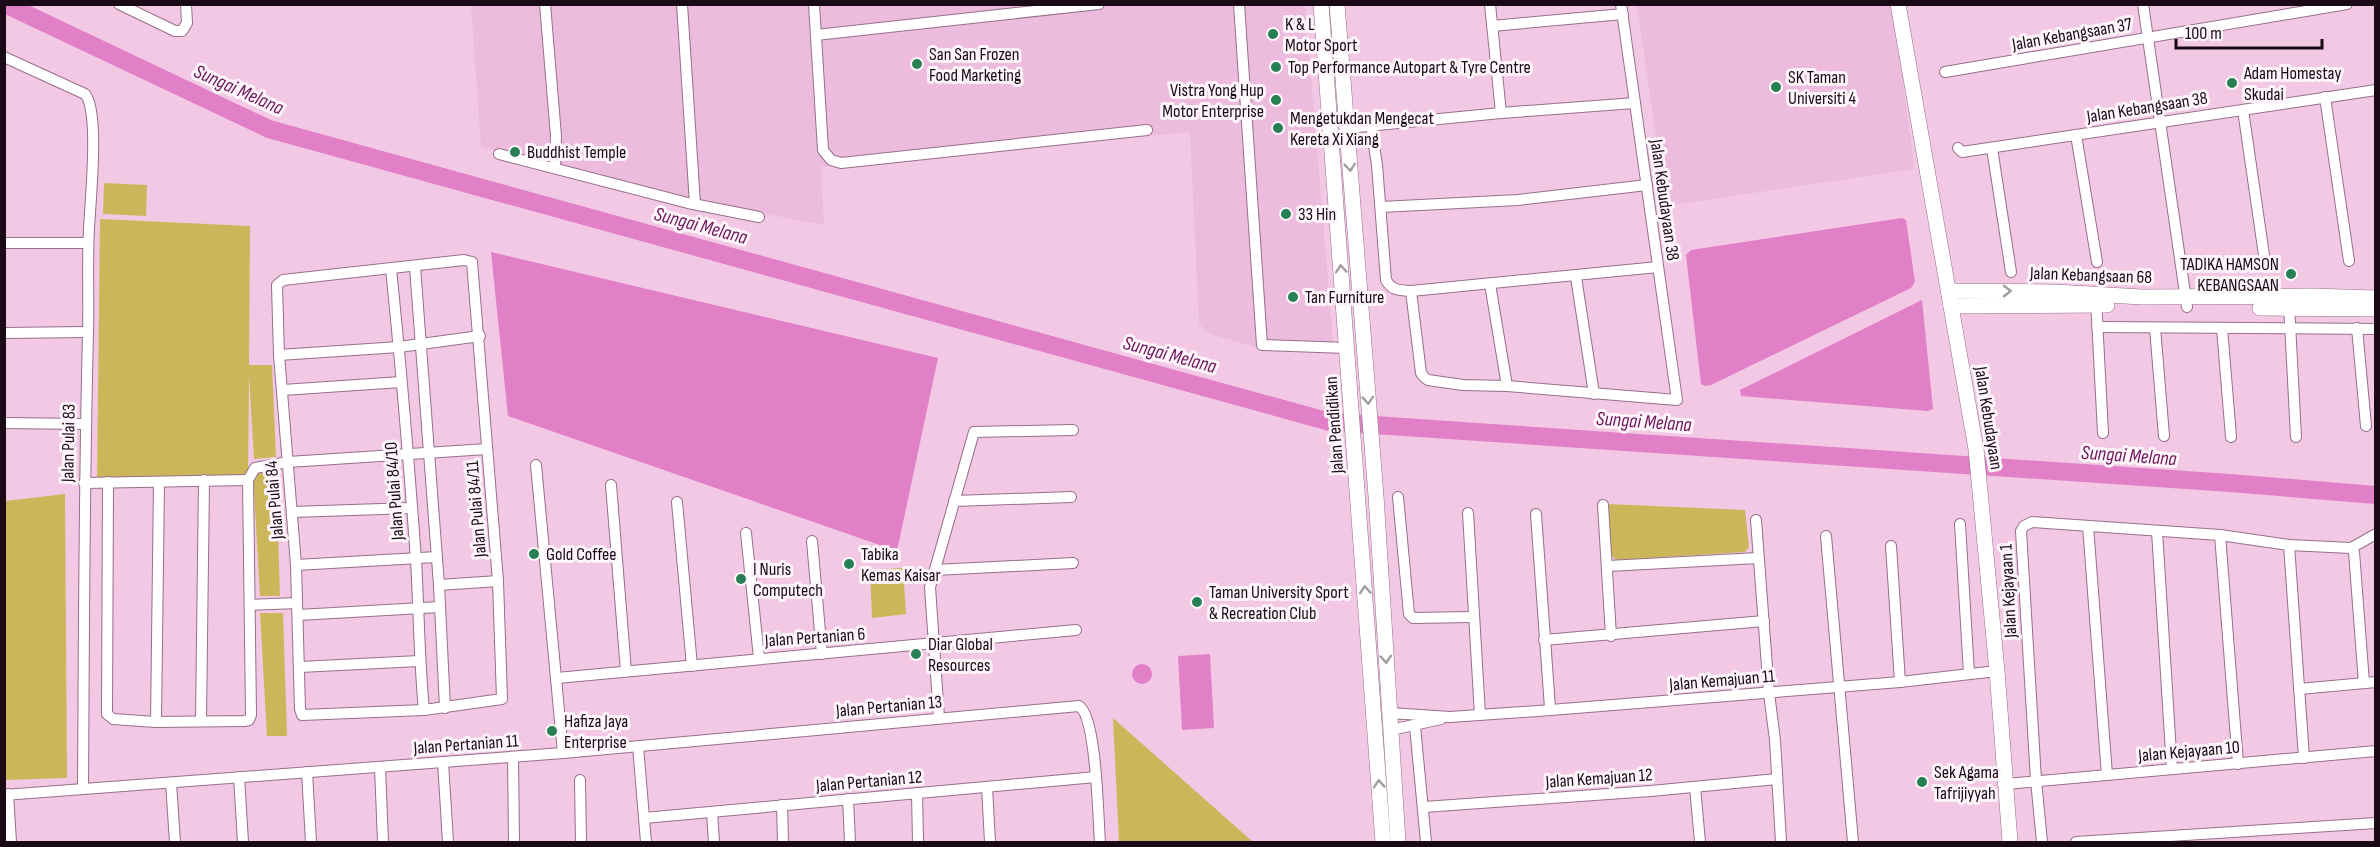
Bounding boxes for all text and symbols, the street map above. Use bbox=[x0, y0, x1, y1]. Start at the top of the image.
scale bar bbox=[2176, 12, 2322, 50]
street label: Jalan Kebangsaan 37 bbox=[2010, 13, 2134, 56]
place label: K & L Motor Sport bbox=[1285, 14, 1358, 56]
text: 100 m bbox=[2185, 23, 2222, 44]
marker: K & L Motor Sport bbox=[1266, 27, 1280, 41]
place label: San San Frozen Food Marketing bbox=[929, 44, 1021, 86]
marker: San San Frozen Food Marketing bbox=[910, 57, 924, 71]
place label: Top Performance Autopart & Tyre Centre bbox=[1288, 57, 1531, 78]
water label: Sungai Melana bbox=[190, 60, 287, 120]
marker: Top Performance Autopart & Tyre Centre bbox=[1269, 60, 1283, 74]
place label: Adam Homestay Skudai bbox=[2243, 63, 2341, 105]
place label: SK Taman Universiti 4 bbox=[1788, 67, 1856, 109]
marker: Adam Homestay Skudai bbox=[2225, 76, 2239, 90]
place label: Vistra Yong Hup Motor Enterprise bbox=[1162, 80, 1264, 122]
marker: SK Taman Universiti 4 bbox=[1769, 80, 1783, 94]
street label: Jalan Kebangsaan 38 bbox=[2084, 88, 2209, 128]
marker: Vistra Yong Hup Motor Enterprise bbox=[1269, 93, 1283, 107]
place label: Mengetukdan Mengecat Kereta Xi Xiang bbox=[1290, 108, 1434, 150]
marker: Mengetukdan Mengecat Kereta Xi Xiang bbox=[1271, 121, 1285, 135]
street label: Jalan Kebudayaan 38 bbox=[1645, 137, 1683, 262]
place label: Buddhist Temple bbox=[527, 142, 626, 163]
marker: Buddhist Temple bbox=[508, 145, 522, 159]
one-way arrow bbox=[1343, 163, 1356, 172]
water label: Sungai Melana bbox=[651, 202, 750, 250]
place label: 33 Hin bbox=[1298, 204, 1336, 225]
marker: 33 Hin bbox=[1279, 207, 1293, 221]
place label: TADIKA HAMSON KEBANGSAAN bbox=[2180, 254, 2279, 296]
street label: Jalan Kebangsaan 68 bbox=[2028, 263, 2153, 288]
one-way arrow bbox=[1335, 264, 1348, 273]
marker: TADIKA HAMSON KEBANGSAAN bbox=[2284, 267, 2298, 281]
one-way arrow bbox=[2003, 285, 2012, 297]
place label: Tan Furniture bbox=[1305, 287, 1384, 308]
marker: Tan Furniture bbox=[1286, 290, 1300, 304]
water label: Sungai Melana bbox=[1120, 331, 1219, 379]
street label: Jalan Kebudayaan bbox=[1970, 364, 2007, 471]
street label: Jalan Pendidikan bbox=[1321, 376, 1348, 475]
one-way arrow bbox=[1362, 395, 1375, 404]
street label: Jalan Pulai 83 bbox=[57, 404, 80, 483]
water label: Sungai Melana bbox=[1595, 407, 1692, 437]
street label: Jalan Pulai 84/10 bbox=[381, 441, 408, 542]
water label: Sungai Melana bbox=[2080, 441, 2177, 471]
street label: Jalan Pulai 84 bbox=[261, 459, 288, 541]
street label: Jalan Pulai 84/11 bbox=[462, 459, 491, 559]
street label: Jalan Kejayaan 1 bbox=[1996, 543, 2021, 639]
place label: Gold Coffee bbox=[546, 544, 617, 565]
place label: Tabika Kemas Kaisar bbox=[861, 544, 941, 586]
marker: Gold Coffee bbox=[527, 547, 541, 561]
marker: Tabika Kemas Kaisar bbox=[842, 557, 856, 571]
place label: I Nuris Computech bbox=[753, 559, 823, 601]
marker: I Nuris Computech bbox=[734, 572, 748, 586]
place label: Taman University Sport & Recreation Club bbox=[1209, 582, 1349, 624]
one-way arrow bbox=[1359, 585, 1372, 594]
marker: Taman University Sport & Recreation Club bbox=[1190, 595, 1204, 609]
street label: Jalan Pertanian 6 bbox=[763, 624, 866, 652]
place label: Diar Global Resources bbox=[928, 634, 993, 676]
marker: Diar Global Resources bbox=[909, 647, 923, 661]
one-way arrow bbox=[1380, 655, 1393, 664]
street label: Jalan Kemajuan 11 bbox=[1667, 665, 1776, 696]
street label: Jalan Pertanian 13 bbox=[834, 691, 943, 722]
place label: Hafiza Jaya Enterprise bbox=[564, 711, 628, 753]
marker: Hafiza Jaya Enterprise bbox=[545, 724, 559, 738]
street label: Jalan Pertanian 11 bbox=[412, 730, 520, 759]
street label: Jalan Kejayaan 10 bbox=[2136, 737, 2241, 766]
place label: Sek Agama Tafrijiyyah bbox=[1934, 762, 1999, 804]
street label: Jalan Kemajuan 12 bbox=[1544, 764, 1653, 793]
street label: Jalan Pertanian 12 bbox=[814, 766, 923, 797]
marker: Sek Agama Tafrijiyyah bbox=[1915, 775, 1929, 789]
one-way arrow bbox=[1373, 780, 1386, 789]

